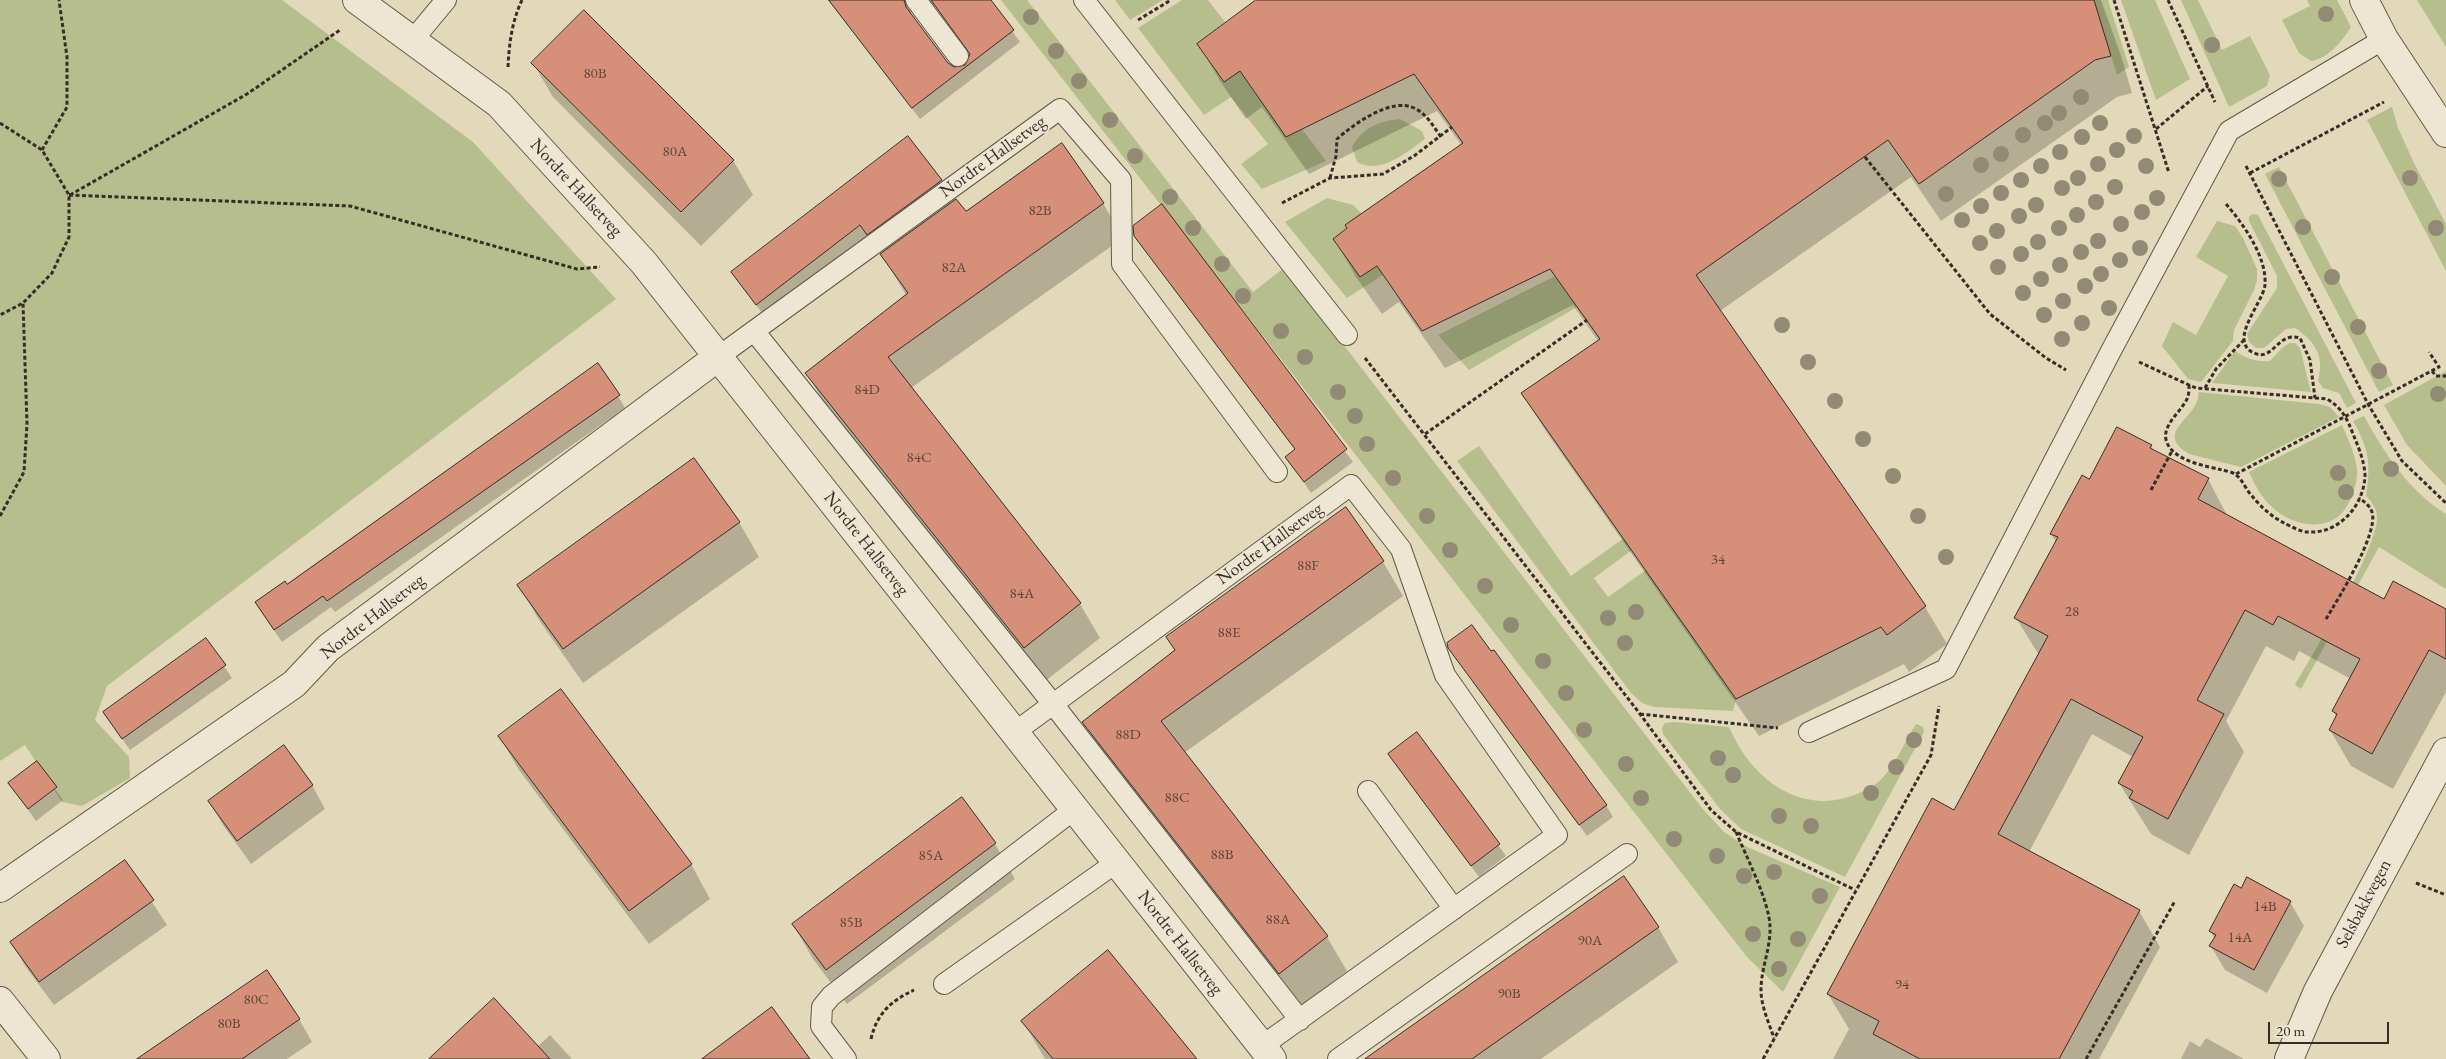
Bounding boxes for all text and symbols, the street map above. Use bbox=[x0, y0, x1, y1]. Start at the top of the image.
house number: 80B bbox=[583, 65, 607, 83]
street label: Nordre Hallsetveg bbox=[936, 111, 1050, 203]
street label: Nordre Hallsetveg bbox=[525, 135, 627, 241]
house number: 80A bbox=[663, 143, 687, 161]
house number: 82B bbox=[1028, 202, 1052, 220]
house number: 82A bbox=[942, 259, 966, 277]
house number: 84D bbox=[854, 381, 880, 399]
house number: 84C bbox=[906, 449, 932, 467]
street label: Nordre Hallsetveg bbox=[819, 488, 913, 600]
street label: Nordre Hallsetveg bbox=[1213, 498, 1327, 590]
house number: 34 bbox=[1711, 551, 1725, 569]
house number: 88F bbox=[1297, 557, 1319, 575]
street label: Nordre Hallsetveg bbox=[317, 570, 429, 664]
house number: 84A bbox=[1010, 585, 1034, 603]
house number: 28 bbox=[2065, 603, 2079, 621]
house number: 88E bbox=[1218, 624, 1240, 642]
house number: 88D bbox=[1115, 726, 1141, 744]
house number: 88C bbox=[1164, 789, 1190, 807]
house number: 88B bbox=[1210, 846, 1234, 864]
house number: 85A bbox=[919, 847, 943, 865]
street label: Selsbakkvegen bbox=[2332, 856, 2396, 952]
street label: Nordre Hallsetveg bbox=[1133, 887, 1227, 999]
house number: 14B bbox=[2253, 898, 2277, 916]
house number: 88A bbox=[1266, 911, 1290, 929]
house number: 85B bbox=[839, 914, 863, 932]
house number: 14A bbox=[2228, 929, 2252, 947]
house number: 90A bbox=[1578, 932, 1602, 950]
house number: 94 bbox=[1895, 976, 1909, 994]
house number: 90B bbox=[1497, 985, 1521, 1003]
house number: 80C bbox=[243, 991, 269, 1009]
scale bar bbox=[2271, 1012, 2392, 1044]
house number: 80B bbox=[217, 1015, 241, 1033]
text: 20 m bbox=[2276, 1021, 2305, 1040]

